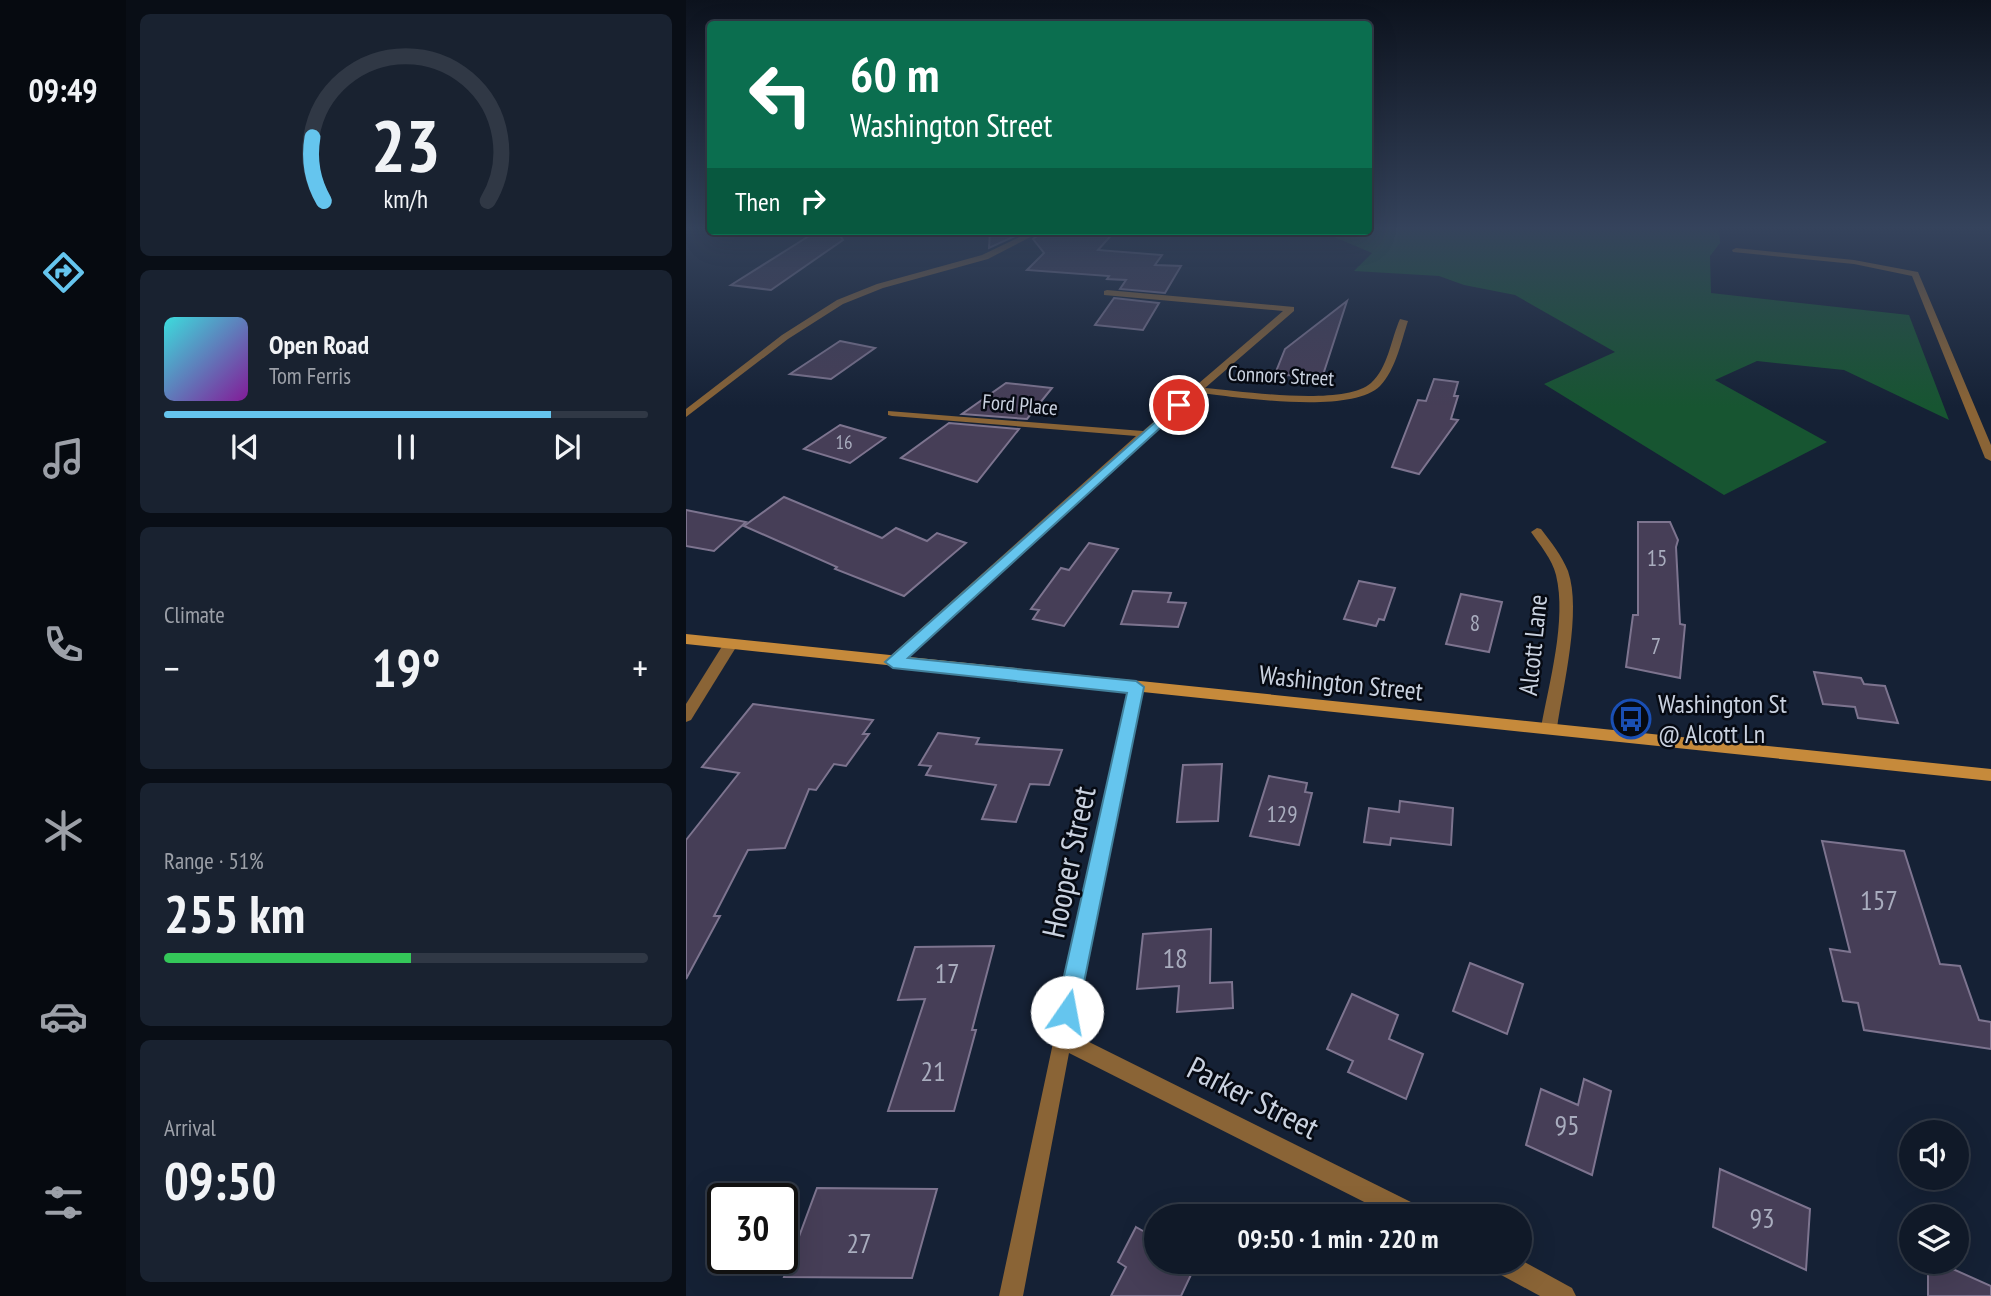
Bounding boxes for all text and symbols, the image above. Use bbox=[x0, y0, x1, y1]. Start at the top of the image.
text: 60 m bbox=[850, 42, 939, 106]
icon: left bbox=[735, 49, 826, 140]
text: 09:49 bbox=[28, 69, 98, 111]
text: 23 bbox=[371, 98, 441, 192]
text: Washington Street bbox=[850, 104, 1052, 146]
icon: right bbox=[794, 182, 832, 220]
text: km/h bbox=[384, 183, 428, 215]
text: Then bbox=[735, 185, 780, 218]
icon: directions bbox=[39, 248, 88, 297]
text: Open Road bbox=[269, 328, 369, 361]
street label: Connors Street bbox=[1227, 359, 1335, 392]
text: Tom Ferris bbox=[269, 361, 351, 390]
pin bbox=[1149, 375, 1209, 435]
icon: arrive bbox=[1160, 386, 1198, 424]
street label: Ford Place bbox=[981, 388, 1059, 421]
icon: previous bbox=[226, 428, 264, 466]
icon: pause bbox=[387, 428, 425, 466]
icon: next bbox=[548, 428, 586, 466]
house number: 16 bbox=[835, 430, 853, 454]
icon: music bbox=[39, 434, 88, 483]
house number: 15 bbox=[1647, 543, 1667, 572]
street label: Alcott Lane bbox=[1511, 593, 1554, 697]
text: Climate bbox=[164, 600, 225, 629]
house number: 8 bbox=[1470, 608, 1480, 637]
icon: phone bbox=[39, 620, 88, 669]
house number: 7 bbox=[1651, 631, 1661, 660]
text: 19° bbox=[372, 634, 440, 701]
text: − bbox=[164, 643, 180, 692]
text: + bbox=[632, 643, 648, 692]
street label: Washington Street bbox=[1258, 657, 1425, 708]
place label: Washington St @ Alcott Ln bbox=[1658, 687, 1787, 750]
bus stop icon: Washington St @ Alcott Ln bbox=[1610, 698, 1652, 740]
street label: Hooper Street bbox=[1031, 782, 1105, 941]
house number: 129 bbox=[1266, 799, 1298, 828]
icon: climate bbox=[39, 806, 88, 855]
text: Range · 51% bbox=[164, 846, 264, 875]
text: 255 km bbox=[164, 880, 305, 947]
house number: 157 bbox=[1860, 881, 1898, 918]
house number: 18 bbox=[1162, 939, 1188, 976]
house number: 17 bbox=[934, 954, 960, 991]
position arrow bbox=[1030, 975, 1104, 1049]
icon: car bbox=[39, 992, 88, 1041]
street label: Parker Street bbox=[1181, 1046, 1327, 1148]
house number: 21 bbox=[920, 1052, 946, 1089]
house number: 95 bbox=[1554, 1106, 1580, 1143]
text: Arrival bbox=[164, 1113, 216, 1142]
map controls bbox=[1899, 1120, 1969, 1274]
button: sound bbox=[1899, 1120, 1969, 1190]
text: 09:50 bbox=[164, 1147, 276, 1214]
icon: filters bbox=[39, 1178, 88, 1227]
speed limit sign: 30 bbox=[707, 1183, 798, 1274]
house number: 93 bbox=[1749, 1199, 1775, 1236]
button: layers bbox=[1899, 1204, 1969, 1274]
text: 09:50 · 1 min · 220 m bbox=[1238, 1222, 1438, 1255]
house number: 27 bbox=[846, 1224, 872, 1261]

